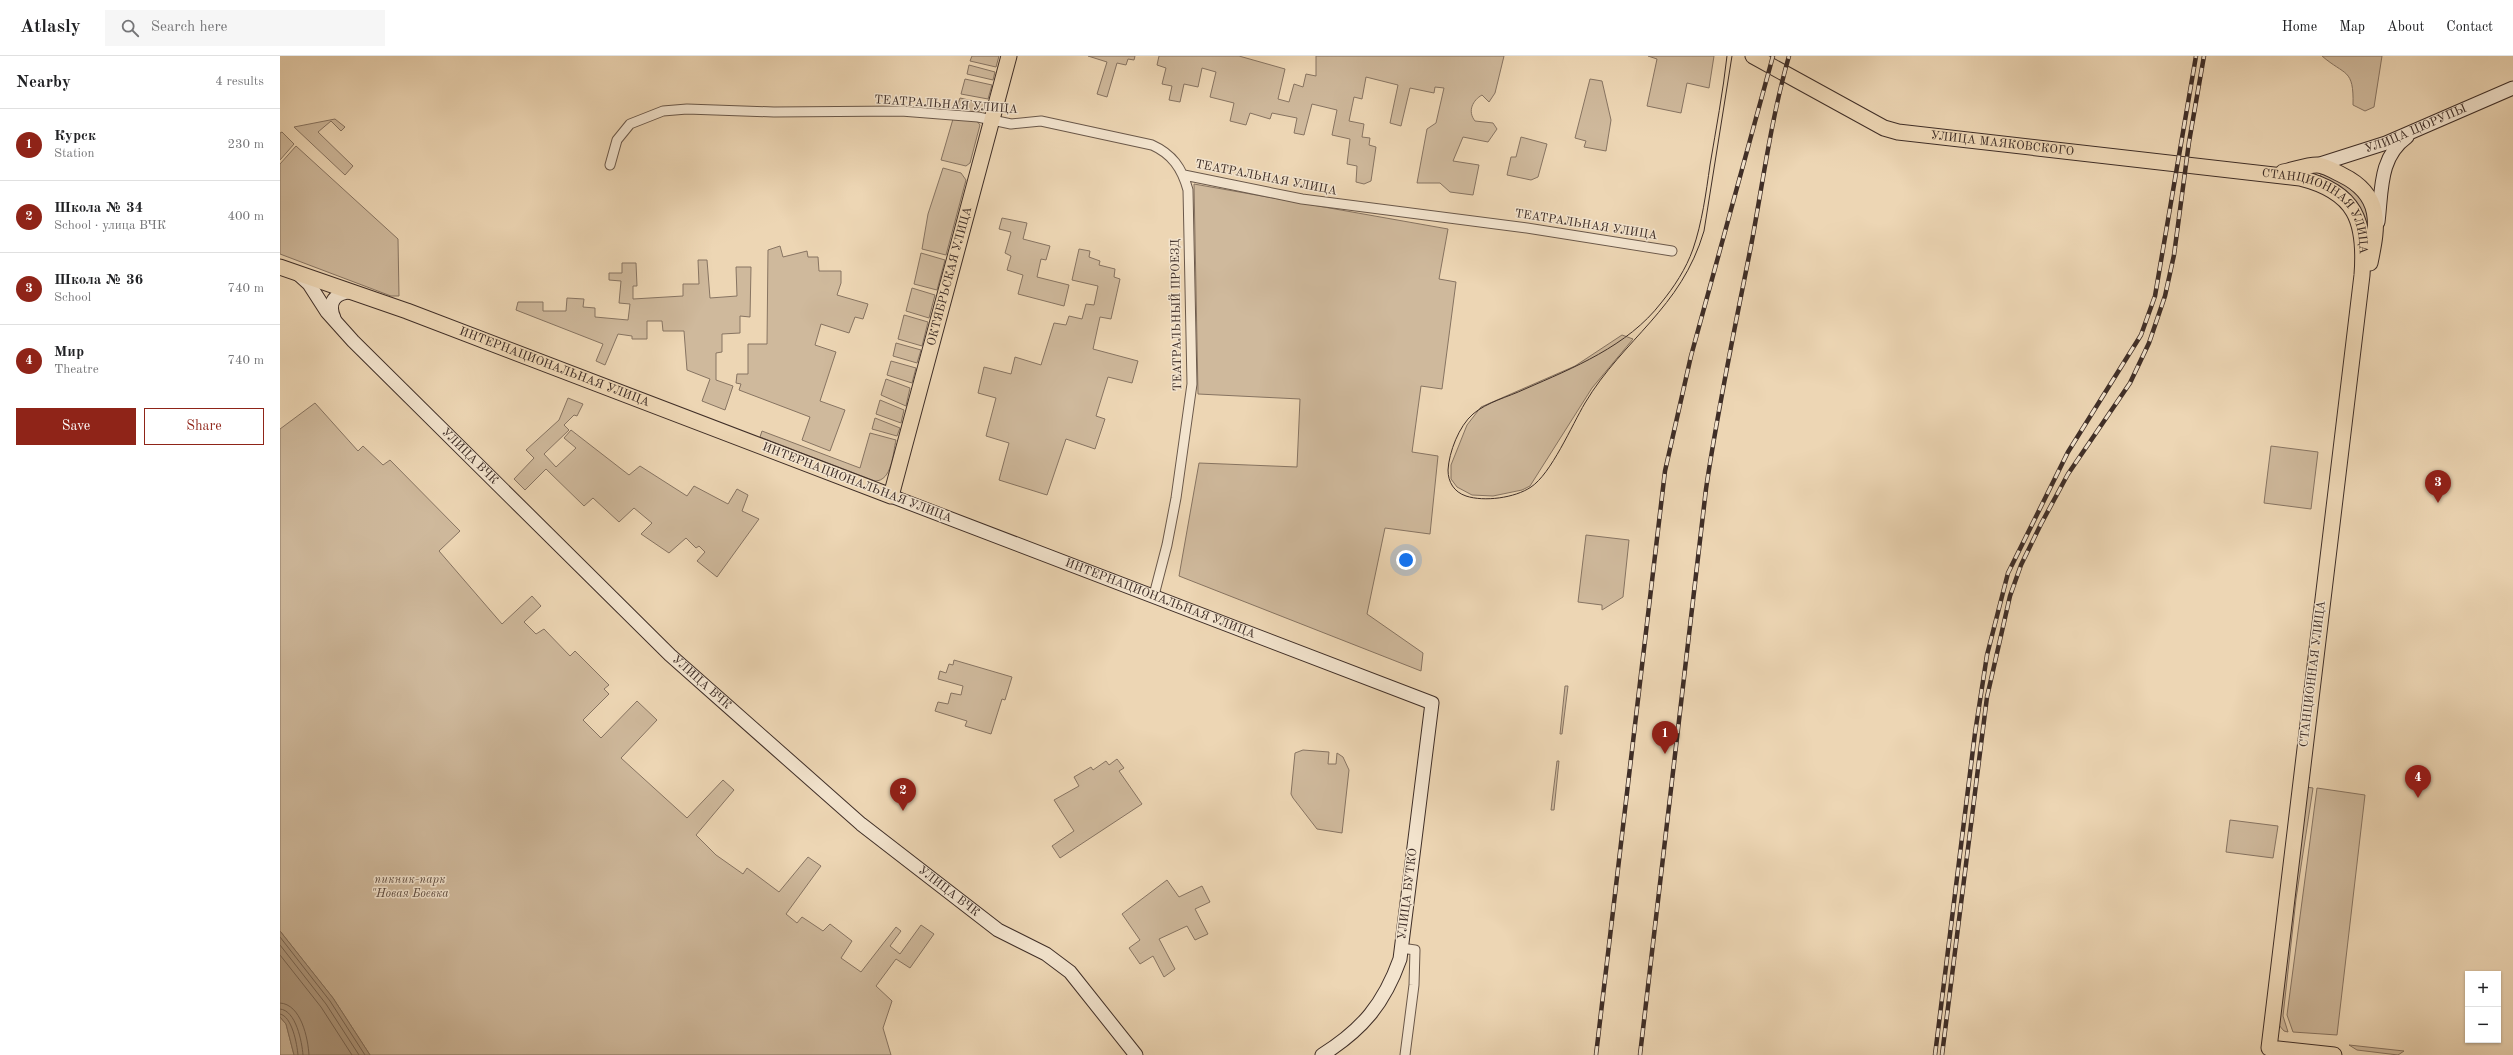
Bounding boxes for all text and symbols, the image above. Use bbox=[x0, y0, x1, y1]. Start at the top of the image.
search box bbox=[105, 10, 385, 46]
icon: search bbox=[119, 17, 141, 39]
text: Atlasly bbox=[20, 18, 81, 37]
text: Search here bbox=[151, 20, 228, 35]
text: Home bbox=[2282, 20, 2317, 34]
text: Map bbox=[2339, 20, 2365, 34]
text: About bbox=[2387, 20, 2424, 34]
text: Contact bbox=[2446, 20, 2493, 34]
text: Nearby bbox=[16, 74, 71, 91]
text: 4 results bbox=[215, 75, 264, 88]
street label: ТЕАТРАЛЬНАЯ УЛИЦА bbox=[874, 94, 1018, 116]
street label: УЛИЦА ЦЮРУПЫ bbox=[2363, 103, 2468, 155]
text: Курск bbox=[54, 129, 96, 144]
street label: УЛИЦА МАЯКОВСКОГО bbox=[1930, 130, 2075, 158]
text: 1 bbox=[25, 138, 33, 151]
text: 230 m bbox=[227, 138, 264, 151]
text: Station bbox=[54, 147, 95, 160]
street label: ТЕАТРАЛЬНАЯ УЛИЦА bbox=[1194, 158, 1338, 198]
street label: СТАНЦИОННАЯ УЛИЦА bbox=[2261, 168, 2369, 254]
text: Школа № 34 bbox=[54, 201, 143, 216]
street label: ОКТЯБРЬСКАЯ УЛИЦА bbox=[926, 205, 974, 347]
street label: ТЕАТРАЛЬНАЯ УЛИЦА bbox=[1514, 208, 1658, 242]
text: 2 bbox=[25, 210, 33, 223]
text: 400 m bbox=[227, 210, 264, 223]
text: School · улица ВЧК bbox=[54, 219, 166, 232]
street label: ТЕАТРАЛЬНЫЙ ПРОЕЗД bbox=[1167, 239, 1184, 391]
text: Школа № 36 bbox=[54, 273, 143, 288]
text: 3 bbox=[25, 282, 33, 295]
text: 740 m bbox=[227, 282, 264, 295]
text: School bbox=[54, 291, 91, 304]
street label: ИНТЕРНАЦИОНАЛЬНАЯ УЛИЦА bbox=[457, 326, 651, 409]
text: Мир bbox=[54, 345, 84, 360]
text: 4 bbox=[25, 354, 33, 367]
text: 740 m bbox=[227, 354, 264, 367]
text: Theatre bbox=[54, 363, 99, 376]
button: Save bbox=[16, 408, 136, 445]
button: Share bbox=[144, 408, 264, 445]
street label: УЛИЦА ВЧК bbox=[439, 426, 500, 487]
street label: ИНТЕРНАЦИОНАЛЬНАЯ УЛИЦА bbox=[760, 441, 954, 525]
pin: 3 bbox=[2425, 470, 2451, 503]
your location bbox=[1396, 550, 1416, 570]
street label: ИНТЕРНАЦИОНАЛЬНАЯ УЛИЦА bbox=[1063, 557, 1257, 641]
street label: СТАНЦИОННАЯ УЛИЦА bbox=[2298, 600, 2328, 748]
street label: УЛИЦА ВЧК bbox=[670, 654, 733, 712]
pin: 1 bbox=[1652, 721, 1678, 754]
pin: 4 bbox=[2405, 765, 2431, 798]
pin: 2 bbox=[890, 778, 916, 811]
street label: УЛИЦА БУТКО bbox=[1396, 848, 1420, 940]
street label: УЛИЦА ВЧК bbox=[916, 864, 982, 919]
park label: пикник-парк "Новая Боевка bbox=[371, 874, 449, 900]
map controls bbox=[2465, 971, 2501, 1043]
button: + bbox=[2465, 971, 2501, 1007]
button: − bbox=[2465, 1007, 2501, 1043]

